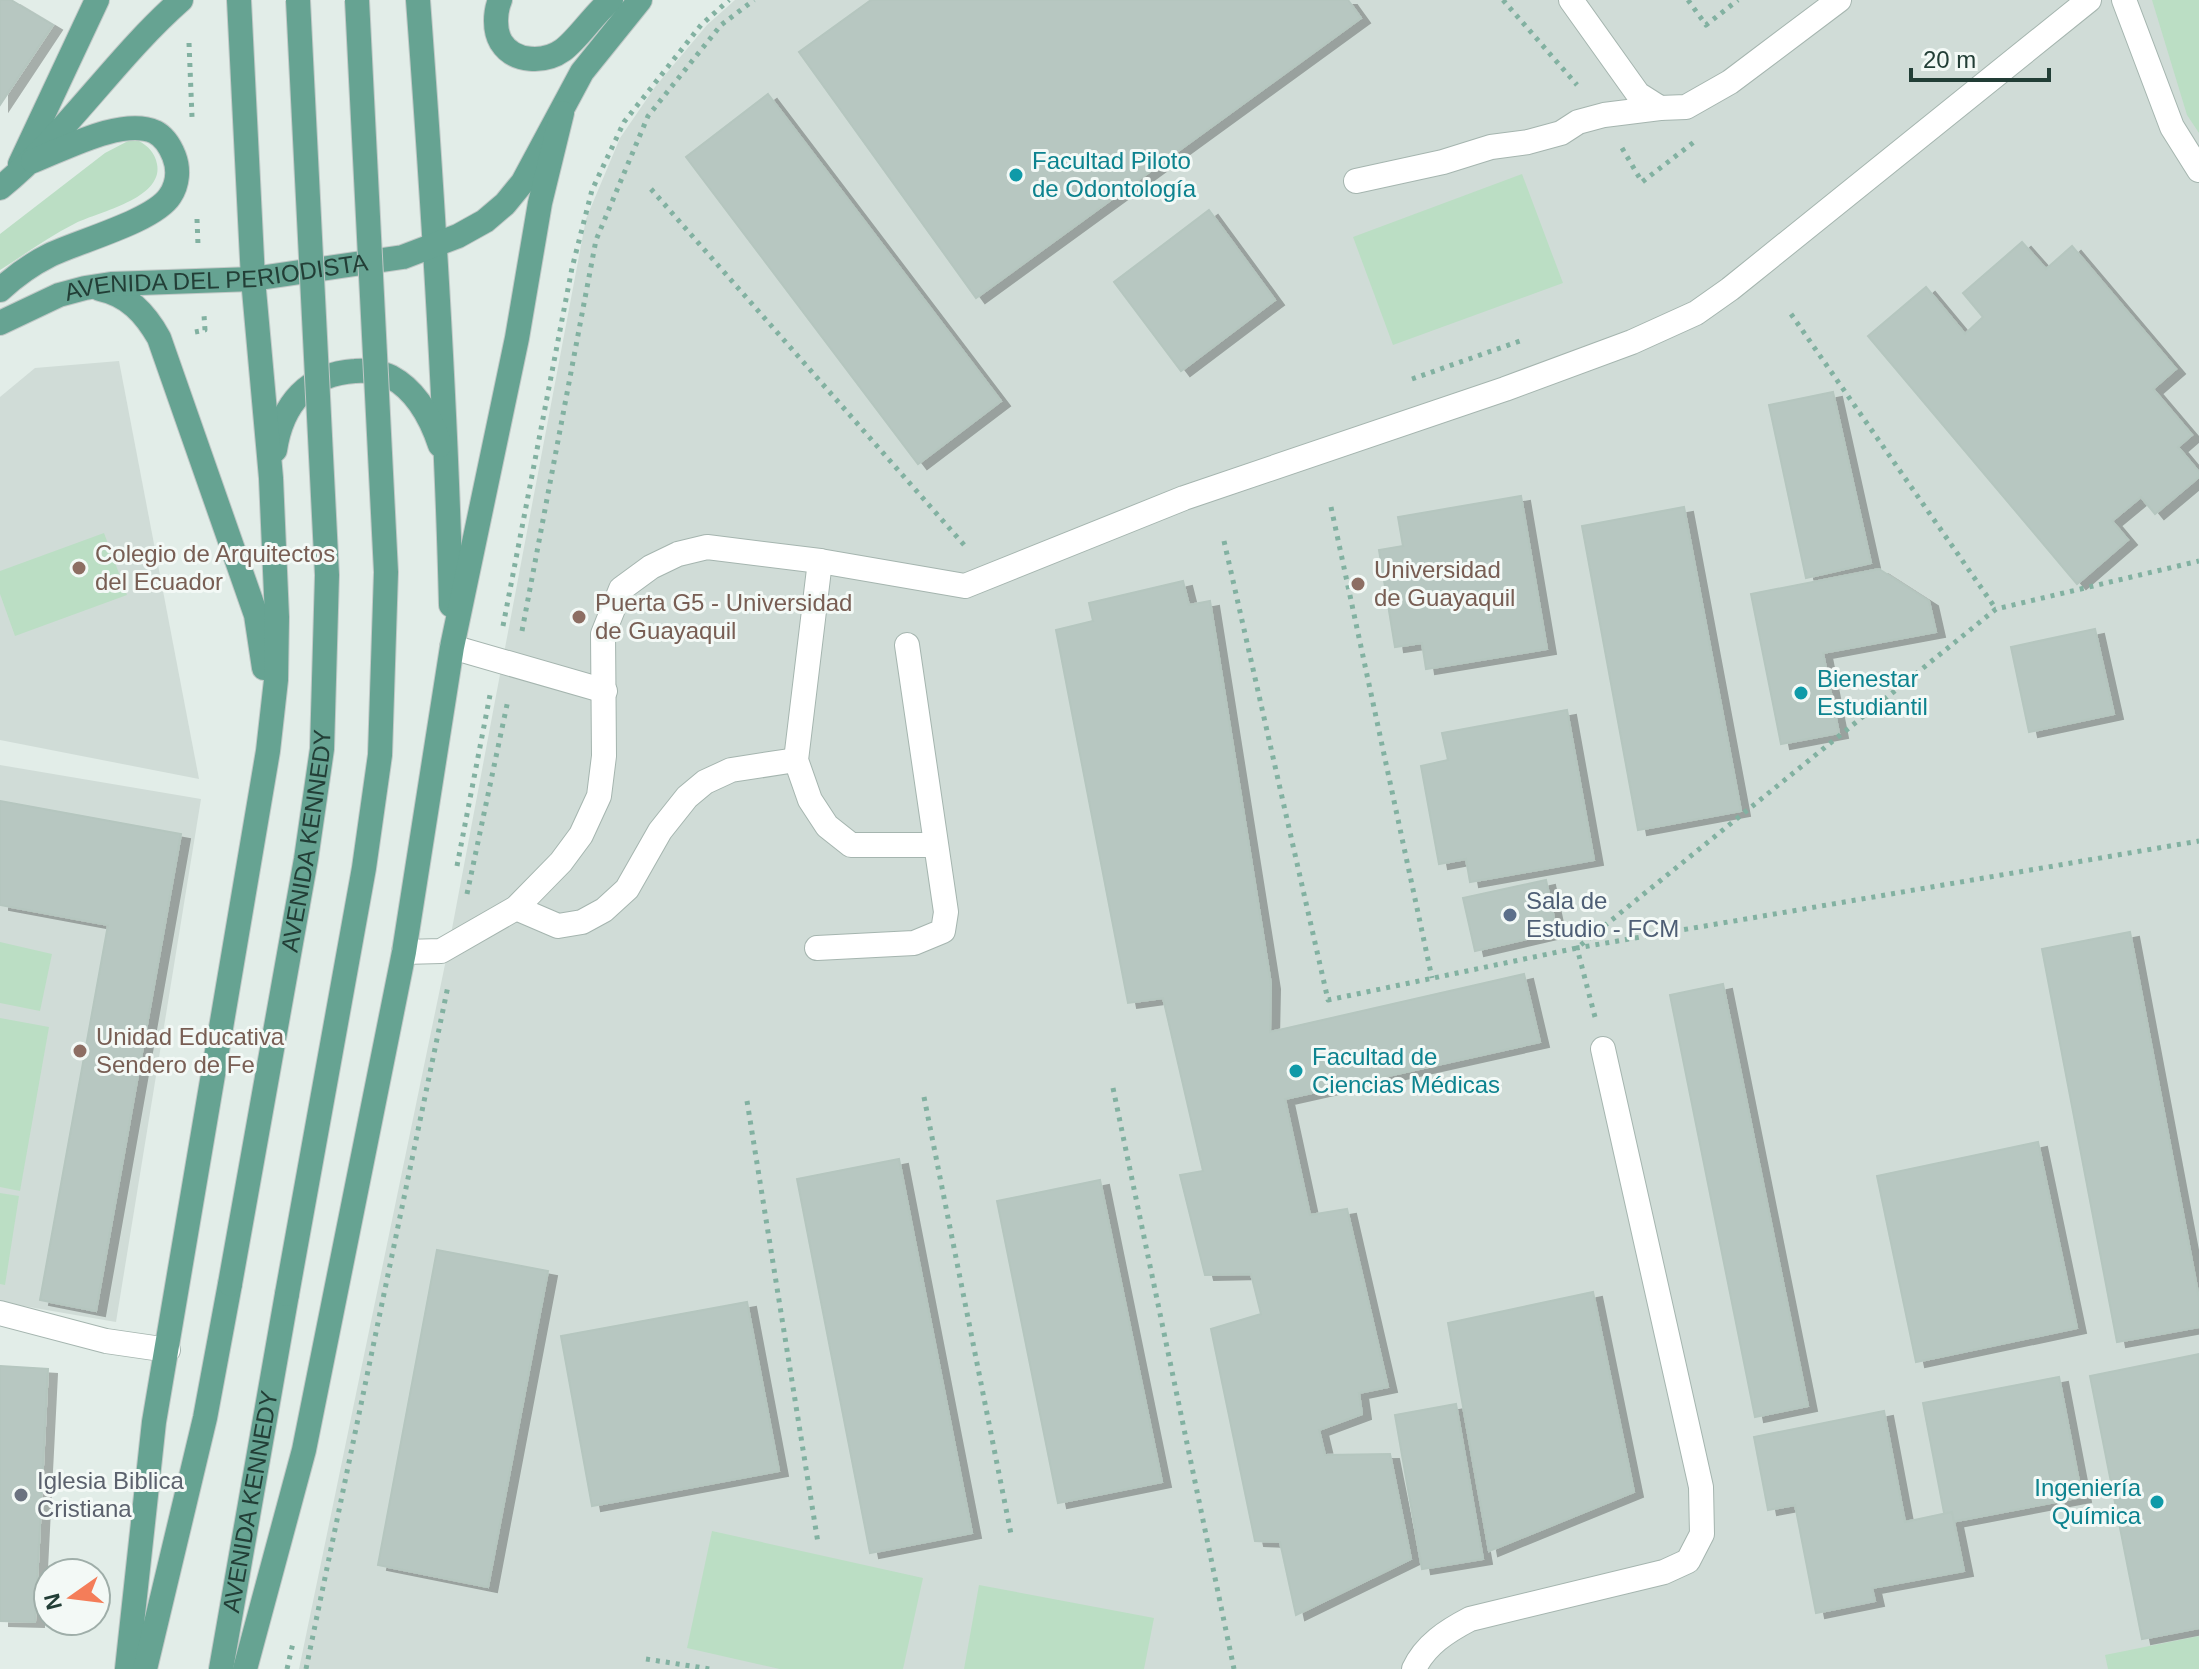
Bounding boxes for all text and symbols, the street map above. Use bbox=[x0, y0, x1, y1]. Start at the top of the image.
scale bar bbox=[1911, 32, 2049, 82]
text: 20 m bbox=[1923, 46, 1976, 73]
place label: Facultad Piloto de Odontología bbox=[1032, 147, 1197, 202]
marker: Facultad Piloto de Odontología bbox=[1007, 166, 1025, 184]
street label: AVENIDA DEL PERIODISTA bbox=[61, 248, 370, 306]
place label: Colegio de Arquitectos del Ecuador bbox=[95, 540, 335, 595]
place label: Universidad de Guayaquil bbox=[1374, 556, 1515, 611]
marker: Colegio de Arquitectos del Ecuador bbox=[70, 559, 88, 577]
marker: Universidad de Guayaquil bbox=[1349, 575, 1367, 593]
place label: Puerta G5 - Universidad de Guayaquil bbox=[595, 589, 852, 644]
marker: Puerta G5 - Universidad de Guayaquil bbox=[570, 608, 588, 626]
place label: Bienestar Estudiantil bbox=[1817, 665, 1928, 720]
marker: Bienestar Estudiantil bbox=[1792, 684, 1810, 702]
street label: AVENIDA KENNEDY bbox=[276, 729, 336, 954]
place label: Sala de Estudio - FCM bbox=[1526, 887, 1679, 942]
marker: Sala de Estudio - FCM bbox=[1501, 906, 1519, 924]
place label: Unidad Educativa Sendero de Fe bbox=[96, 1023, 285, 1078]
marker: Unidad Educativa Sendero de Fe bbox=[71, 1042, 89, 1060]
place label: Facultad de Ciencias Médicas bbox=[1312, 1043, 1500, 1098]
marker: Facultad de Ciencias Médicas bbox=[1287, 1062, 1305, 1080]
street label: AVENIDA KENNEDY bbox=[217, 1388, 283, 1615]
place label: Iglesia Biblica Cristiana bbox=[37, 1467, 184, 1522]
place label: Ingeniería Química bbox=[2034, 1474, 2142, 1529]
marker: Iglesia Biblica Cristiana bbox=[12, 1486, 30, 1504]
marker: Ingeniería Química bbox=[2148, 1493, 2166, 1511]
north arrow bbox=[32, 1557, 112, 1637]
text: N bbox=[39, 1591, 67, 1612]

